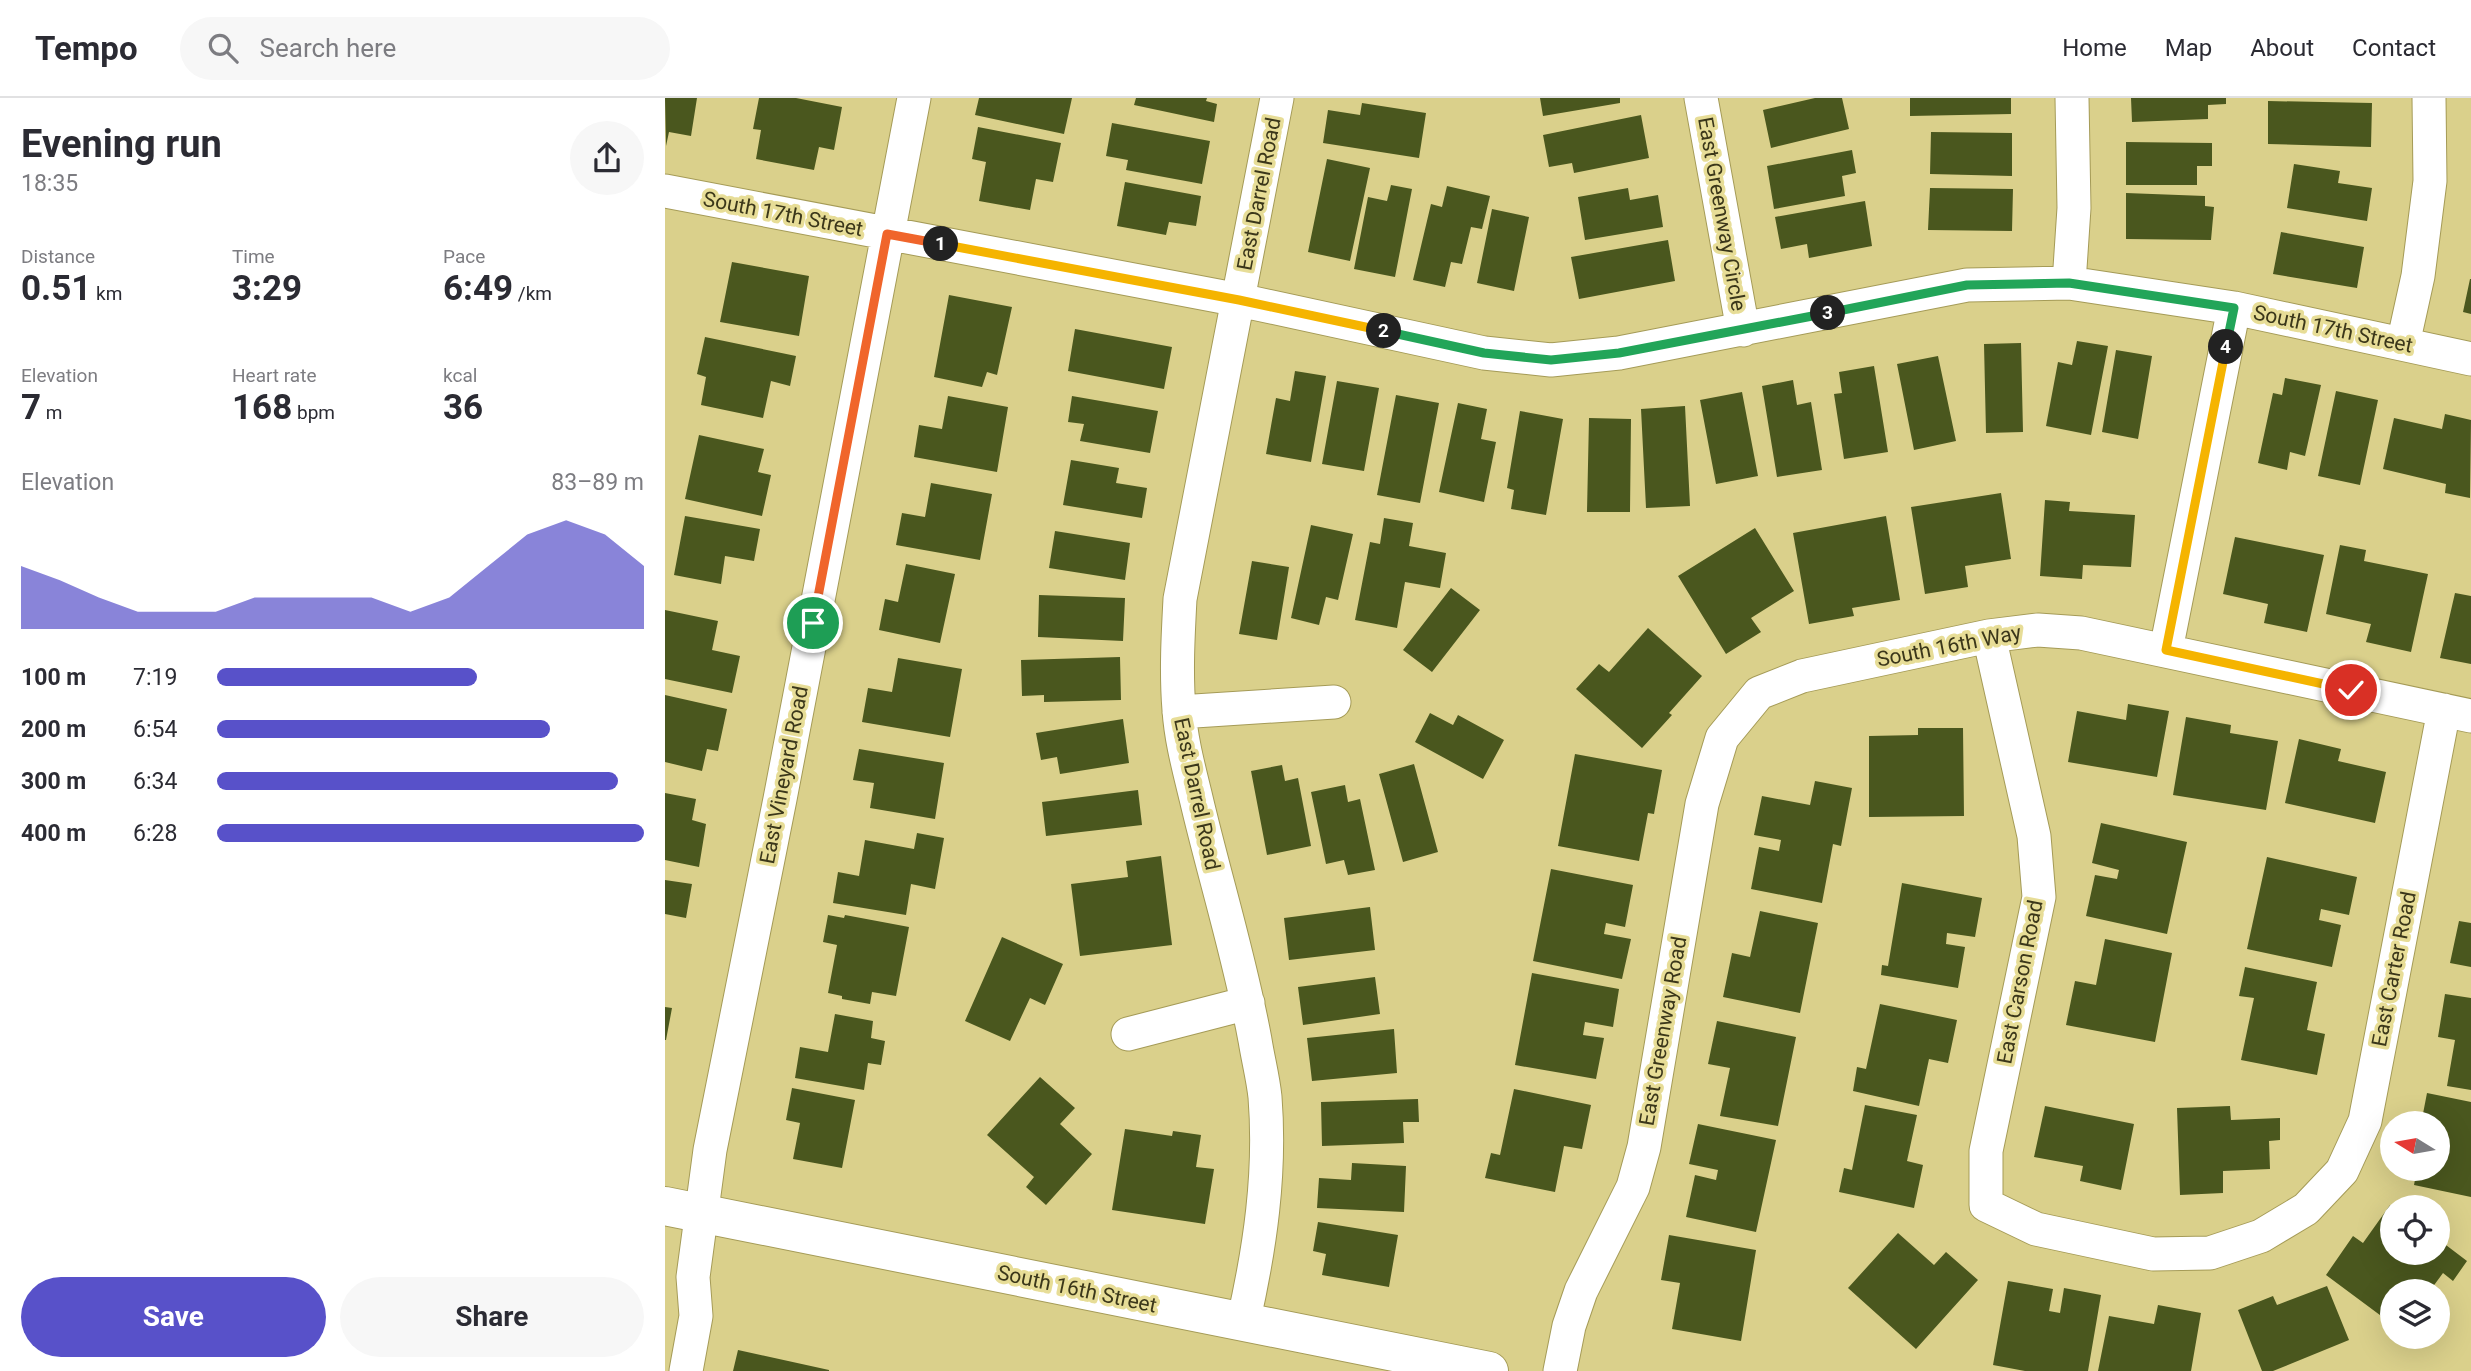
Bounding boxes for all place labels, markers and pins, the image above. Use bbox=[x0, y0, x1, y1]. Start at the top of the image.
pin: 1 bbox=[923, 226, 959, 262]
pin: 3 bbox=[1811, 296, 1845, 330]
pin: 2 bbox=[1367, 314, 1401, 348]
pin: 4 bbox=[2209, 330, 2243, 364]
pin bbox=[783, 593, 843, 653]
pin bbox=[2321, 660, 2381, 720]

